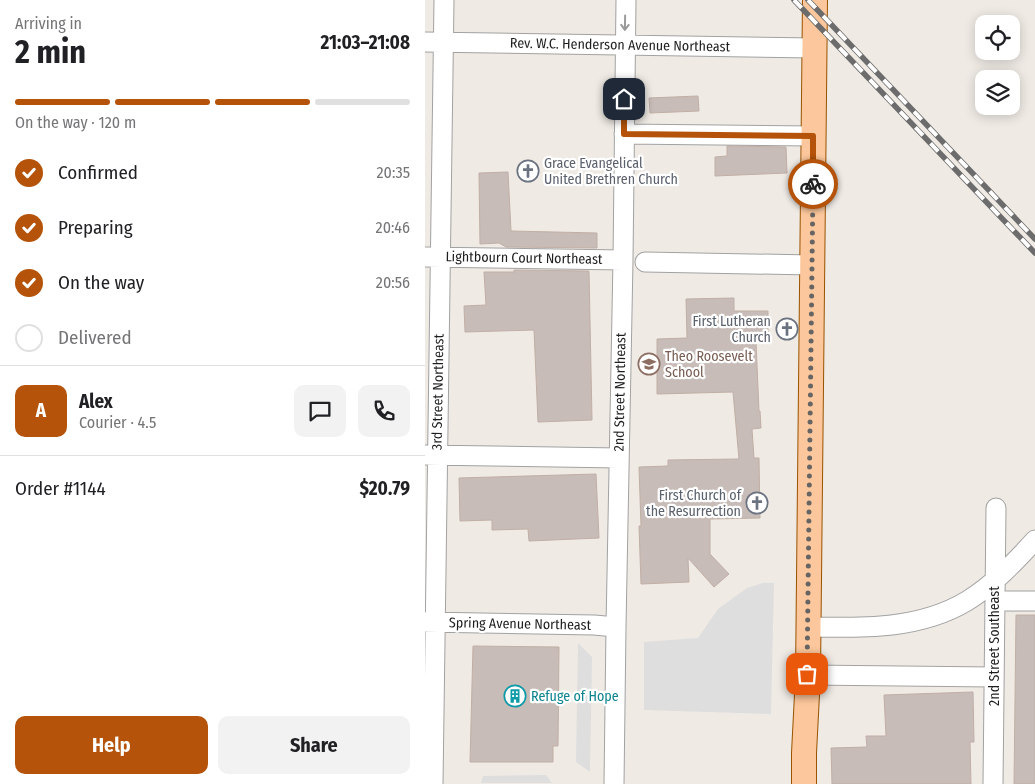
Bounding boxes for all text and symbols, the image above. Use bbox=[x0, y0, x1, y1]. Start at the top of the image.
text: Arriving in bbox=[15, 14, 82, 33]
one-way arrow bbox=[620, 14, 630, 30]
map controls bbox=[975, 15, 1020, 115]
button: locate bbox=[975, 15, 1020, 60]
text: 21:03–21:08 bbox=[321, 31, 410, 54]
text: 2 min bbox=[15, 33, 86, 71]
street label: Rev. W.C. Henderson Avenue Northeast bbox=[510, 35, 731, 55]
button: layers bbox=[975, 70, 1020, 115]
pin bbox=[603, 78, 645, 120]
icon: home bbox=[610, 85, 638, 113]
text: On the way · 120 m bbox=[15, 113, 136, 132]
place label: Grace Evangelical United Brethren Church bbox=[544, 155, 678, 188]
icon: check bbox=[15, 159, 43, 187]
church icon: Grace Evangelical United Brethren Church bbox=[516, 159, 540, 183]
courier bbox=[788, 159, 838, 209]
text: Confirmed bbox=[58, 161, 138, 184]
text: 20:35 bbox=[377, 163, 410, 182]
icon: bike bbox=[799, 170, 827, 198]
icon: check bbox=[15, 214, 43, 242]
text: Preparing bbox=[58, 216, 133, 239]
text: 20:46 bbox=[376, 218, 410, 237]
street label: Lightbourn Court Northeast bbox=[445, 248, 603, 268]
icon: check bbox=[15, 269, 43, 297]
text: On the way bbox=[58, 271, 144, 294]
text: 20:56 bbox=[376, 273, 410, 292]
place label: First Lutheran Church bbox=[692, 313, 771, 346]
church icon: First Lutheran Church bbox=[775, 317, 799, 341]
text: Delivered bbox=[58, 326, 132, 349]
street label: 2nd Street Northeast bbox=[610, 332, 630, 452]
street label: 3rd Street Northeast bbox=[428, 333, 448, 450]
place label: Theo Roosevelt School bbox=[665, 348, 753, 381]
school or university icon: Theo Roosevelt School bbox=[637, 352, 661, 376]
button: chat bbox=[294, 385, 346, 437]
button: phone bbox=[358, 385, 410, 437]
text: Alex bbox=[79, 390, 113, 413]
text: A bbox=[36, 399, 46, 422]
text: Courier · 4.5 bbox=[79, 413, 156, 432]
text: Order #1144 bbox=[15, 477, 106, 500]
text: $20.79 bbox=[359, 477, 410, 500]
place label: First Church of the Resurrection bbox=[646, 487, 743, 520]
church icon: First Church of the Resurrection bbox=[745, 491, 769, 515]
street label: 2nd Street Southeast bbox=[986, 586, 1003, 706]
street label: Spring Avenue Northeast bbox=[449, 614, 592, 634]
pin bbox=[786, 653, 828, 695]
icon: bag bbox=[793, 660, 821, 688]
building icon: Refuge of Hope bbox=[503, 684, 527, 708]
place label: Refuge of Hope bbox=[531, 688, 619, 705]
button: Help bbox=[15, 716, 208, 774]
button: Share bbox=[218, 716, 410, 774]

